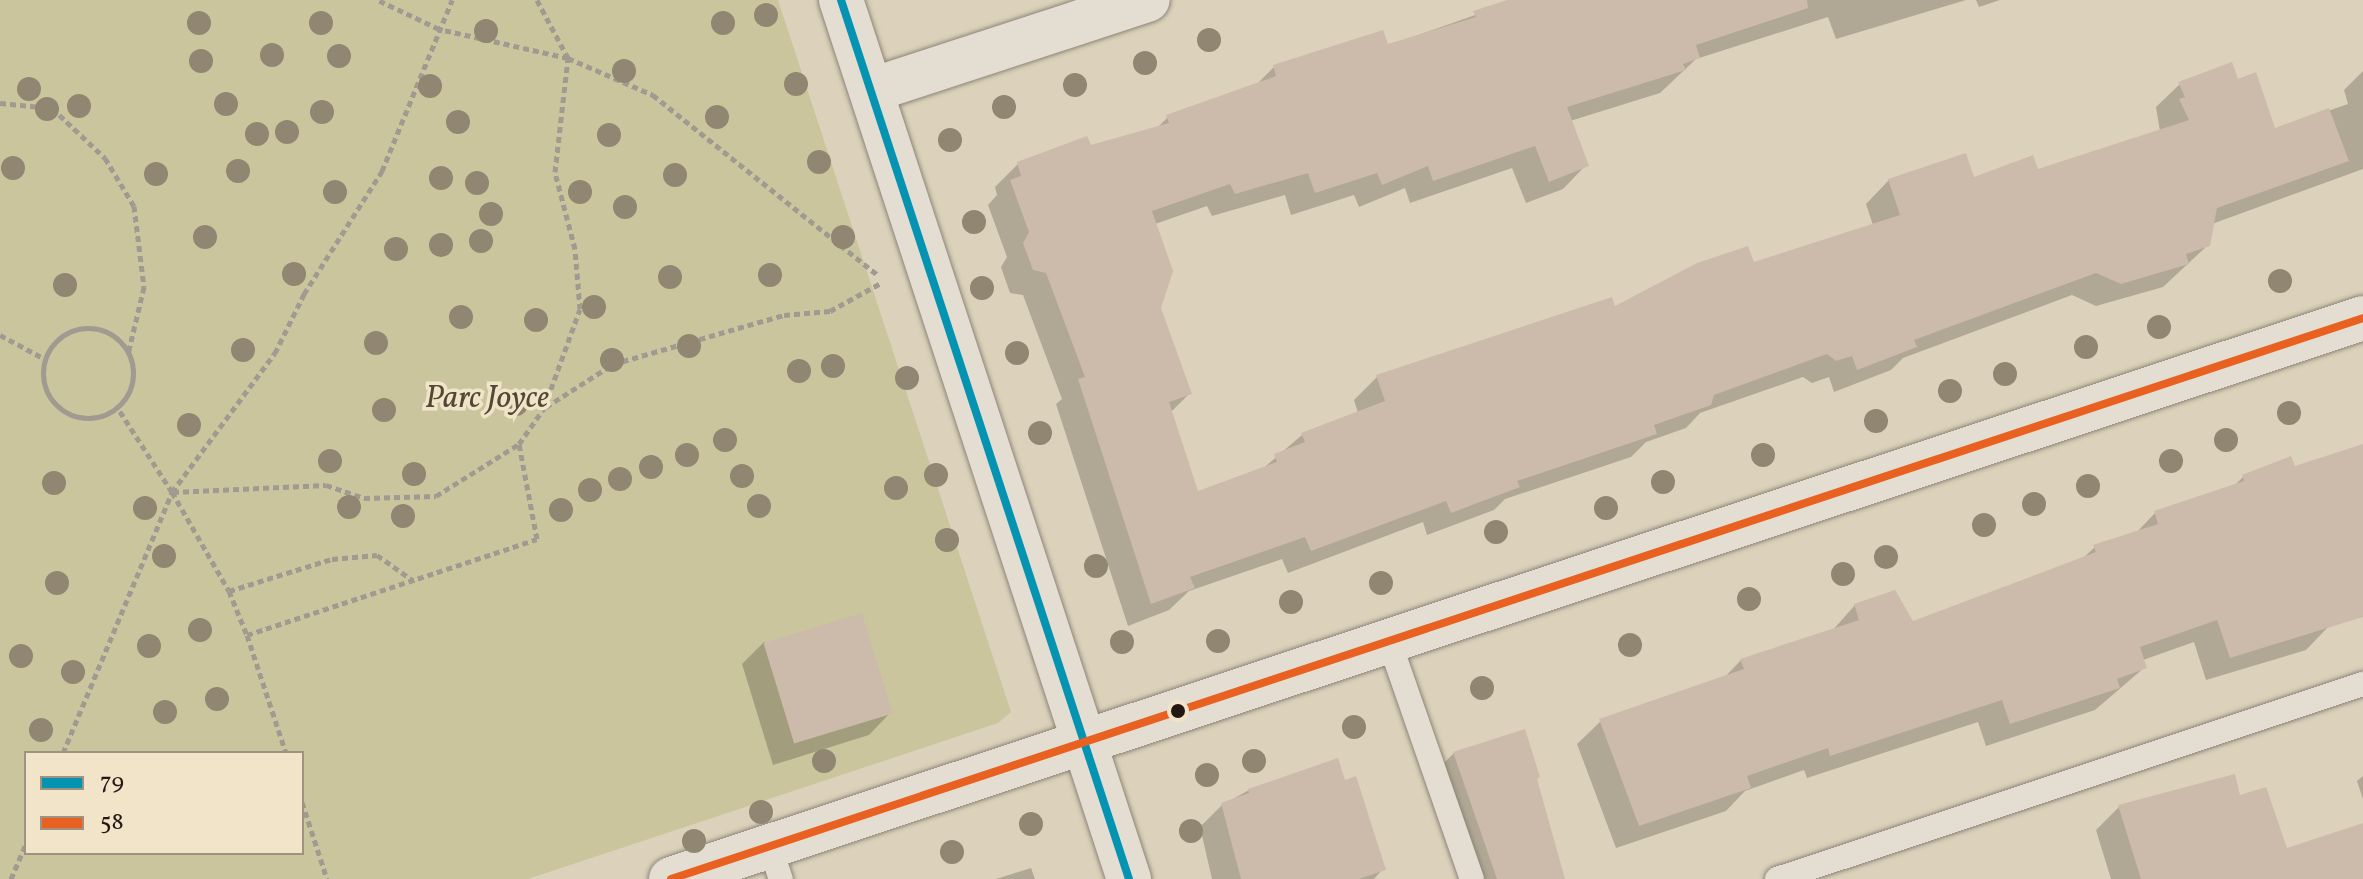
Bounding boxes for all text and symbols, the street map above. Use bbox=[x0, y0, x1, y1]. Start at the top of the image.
park label: Parc Joyce bbox=[425, 380, 549, 418]
unlabelled marker bbox=[1170, 703, 1186, 719]
legend bbox=[24, 751, 304, 855]
text: 79 bbox=[100, 766, 124, 800]
text: 58 bbox=[100, 806, 124, 840]

